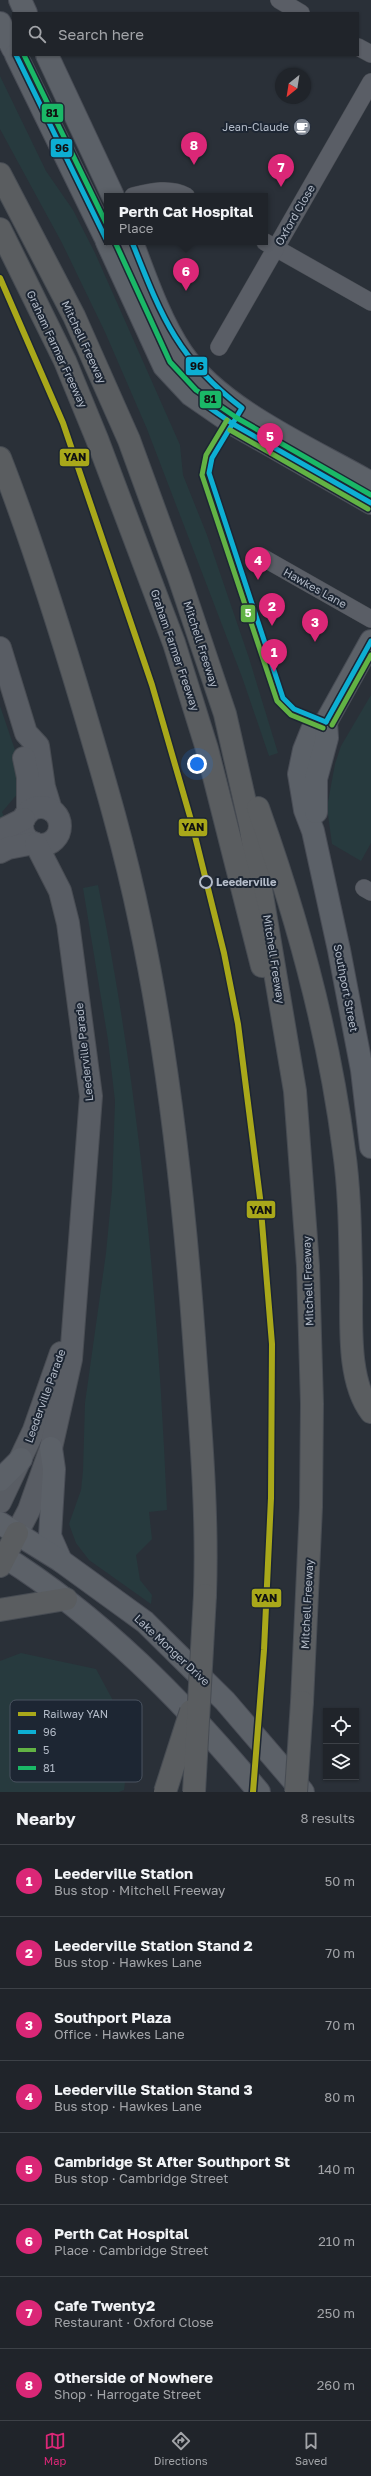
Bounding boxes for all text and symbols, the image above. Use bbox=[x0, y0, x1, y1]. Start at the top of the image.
search box bbox=[12, 12, 359, 56]
icon: search bbox=[26, 23, 48, 45]
text: Search here bbox=[58, 25, 144, 43]
north arrow bbox=[275, 68, 311, 104]
line badge: 81 bbox=[41, 103, 64, 123]
text: 81 bbox=[46, 106, 59, 119]
cafe icon: Jean-Claude bbox=[292, 117, 312, 137]
place label: Jean-Claude bbox=[222, 120, 289, 133]
pin: 8 bbox=[181, 132, 207, 165]
line badge: 96 bbox=[50, 138, 73, 158]
text: 96 bbox=[55, 141, 69, 154]
pin: 7 bbox=[268, 154, 294, 187]
street label: Oxford Close bbox=[272, 182, 317, 247]
popup bbox=[104, 193, 268, 245]
text: Perth Cat Hospital bbox=[119, 202, 253, 220]
text: Place bbox=[119, 220, 153, 236]
pin: 6 bbox=[173, 258, 199, 291]
street label: Graham Farmer Freeway bbox=[25, 288, 90, 409]
street label: Mitchell Freeway bbox=[60, 298, 109, 385]
line badge: 96 bbox=[185, 356, 208, 376]
text: 96 bbox=[190, 359, 204, 372]
line badge: 81 bbox=[199, 390, 222, 409]
text: 81 bbox=[204, 392, 217, 405]
pin: 5 bbox=[257, 423, 283, 456]
line badge: YAN bbox=[59, 448, 90, 467]
text: YAN bbox=[64, 450, 86, 463]
pin: 4 bbox=[245, 547, 271, 580]
street label: Hawkes Lane bbox=[281, 565, 349, 610]
street label: Graham Farmer Freeway bbox=[149, 587, 202, 712]
pin: 2 bbox=[259, 593, 285, 626]
street label: Mitchell Freeway bbox=[181, 599, 222, 689]
line badge: 5 bbox=[240, 604, 256, 623]
text: 5 bbox=[245, 606, 252, 619]
pin: 3 bbox=[302, 609, 328, 642]
pin: 1 bbox=[261, 639, 287, 672]
your location bbox=[187, 754, 207, 774]
line badge: YAN bbox=[178, 818, 208, 837]
text: YAN bbox=[182, 820, 204, 833]
marker: Leederville bbox=[199, 875, 213, 889]
place label: Leederville bbox=[216, 875, 277, 888]
street label: Mitchell Freeway bbox=[261, 913, 288, 1004]
street label: Southport Street bbox=[332, 943, 361, 1033]
street label: Leederville Parade bbox=[72, 1002, 95, 1102]
line badge: YAN bbox=[246, 1200, 276, 1219]
text: YAN bbox=[250, 1203, 272, 1216]
street label: Mitchell Freeway bbox=[299, 1236, 316, 1326]
street label: Leederville Parade bbox=[22, 1347, 68, 1444]
street label: Mitchell Freeway bbox=[298, 1559, 315, 1649]
line badge: YAN bbox=[251, 1588, 282, 1608]
text: YAN bbox=[255, 1591, 277, 1604]
street label: Lake Monger Drive bbox=[132, 1611, 213, 1688]
legend bbox=[10, 1700, 142, 1782]
text: Railway YAN bbox=[43, 1707, 108, 1720]
map controls bbox=[323, 1708, 359, 1780]
button: locate bbox=[323, 1708, 359, 1744]
text: 96 bbox=[43, 1725, 57, 1738]
text: 5 bbox=[43, 1743, 49, 1756]
button: layers bbox=[323, 1744, 359, 1780]
text: 81 bbox=[43, 1761, 55, 1774]
text: Nearby bbox=[16, 1808, 76, 1829]
text: 8 results bbox=[301, 1810, 355, 1826]
text: Leederville Station bbox=[54, 1864, 193, 1882]
text: 1 bbox=[26, 1873, 32, 1889]
text: 50 m bbox=[325, 1873, 355, 1889]
text: Bus stop · Mitchell Freeway bbox=[54, 1882, 225, 1898]
text: Leederville Station Stand 2 bbox=[54, 1936, 253, 1954]
text: 2 bbox=[25, 1945, 33, 1961]
text: 70 m bbox=[325, 1945, 355, 1961]
text: Bus stop · Hawkes Lane bbox=[54, 1954, 202, 1970]
text: Southport Plaza bbox=[54, 2008, 171, 2026]
text: 3 bbox=[25, 2017, 33, 2033]
text: 70 m bbox=[325, 2017, 355, 2033]
text: Office · Hawkes Lane bbox=[54, 2026, 185, 2042]
text: Leederville Station Stand 3 bbox=[54, 2080, 253, 2098]
text: 4 bbox=[25, 2089, 33, 2105]
text: 80 m bbox=[324, 2089, 355, 2105]
text: Bus stop · Hawkes Lane bbox=[54, 2098, 202, 2114]
text: Cambridge St After Southport St bbox=[54, 2152, 290, 2170]
text: 5 bbox=[25, 2161, 33, 2177]
text: 140 m bbox=[318, 2161, 355, 2177]
text: Bus stop · Cambridge Street bbox=[54, 2170, 229, 2186]
text: Perth Cat Hospital bbox=[54, 2224, 189, 2242]
text: 6 bbox=[25, 2233, 33, 2249]
text: 210 m bbox=[318, 2233, 355, 2249]
text: Place · Cambridge Street bbox=[54, 2242, 209, 2258]
text: Cafe Twenty2 bbox=[54, 2296, 155, 2314]
text: 7 bbox=[25, 2305, 33, 2321]
text: 250 m bbox=[317, 2305, 355, 2321]
text: Restaurant · Oxford Close bbox=[54, 2314, 214, 2330]
text: Otherside of Nowhere bbox=[54, 2368, 213, 2386]
text: 8 bbox=[25, 2377, 33, 2393]
text: 260 m bbox=[317, 2377, 355, 2393]
text: Shop · Harrogate Street bbox=[54, 2386, 201, 2402]
tab: Map bbox=[44, 2430, 66, 2467]
tab: Directions bbox=[154, 2430, 208, 2467]
tab: Saved bbox=[295, 2430, 327, 2467]

